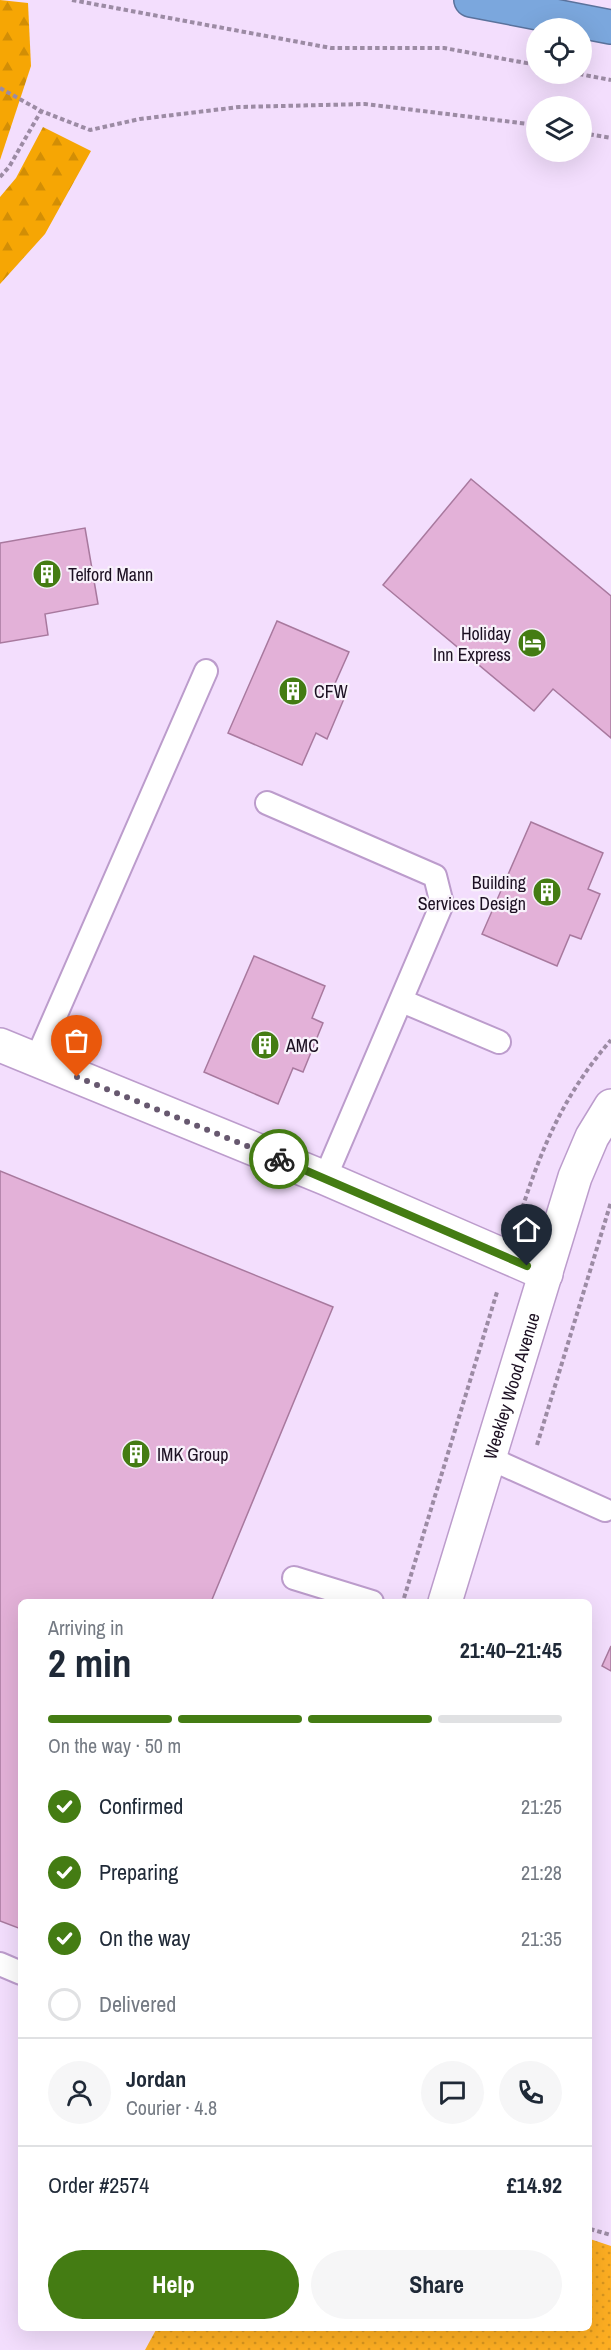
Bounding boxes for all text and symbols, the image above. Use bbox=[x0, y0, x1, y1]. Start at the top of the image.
map controls bbox=[526, 18, 592, 162]
button: locate bbox=[526, 18, 592, 84]
button: layers bbox=[526, 96, 592, 162]
building icon: Telford Mann bbox=[31, 558, 63, 590]
place label: Telford Mann bbox=[68, 562, 153, 587]
place label: Holiday Inn Express bbox=[433, 621, 512, 667]
hotel icon: Holiday Inn Express bbox=[516, 627, 548, 659]
building icon: CFW bbox=[277, 675, 309, 707]
place label: CFW bbox=[314, 679, 348, 704]
place label: Building Services Design bbox=[418, 870, 527, 916]
building icon: Building Services Design bbox=[531, 876, 563, 908]
pin bbox=[51, 1015, 102, 1077]
icon: bag bbox=[60, 1024, 93, 1057]
building icon: AMC bbox=[249, 1029, 281, 1061]
place label: AMC bbox=[285, 1033, 319, 1058]
courier bbox=[249, 1129, 309, 1189]
icon: bike bbox=[263, 1143, 296, 1176]
pin bbox=[501, 1204, 552, 1266]
icon: home bbox=[510, 1213, 543, 1246]
street label: Weekley Wood Avenue bbox=[477, 1310, 545, 1462]
building icon: IMK Group bbox=[120, 1438, 152, 1470]
place label: IMK Group bbox=[157, 1442, 228, 1467]
text: Arriving in bbox=[48, 1614, 124, 1641]
text: 21:40–21:45 bbox=[460, 1635, 562, 1665]
text: 2 min bbox=[48, 1637, 132, 1689]
text: On the way · 50 m bbox=[48, 1732, 181, 1759]
icon: check bbox=[48, 1790, 81, 1823]
text: Confirmed bbox=[99, 1791, 183, 1821]
text: 21:25 bbox=[521, 1793, 562, 1820]
icon: check bbox=[48, 1856, 81, 1889]
text: Preparing bbox=[99, 1857, 178, 1887]
text: 21:28 bbox=[521, 1859, 562, 1886]
icon: check bbox=[48, 1922, 81, 1955]
text: On the way bbox=[99, 1923, 190, 1953]
text: 21:35 bbox=[521, 1925, 562, 1952]
text: Delivered bbox=[99, 1989, 176, 2019]
button: person bbox=[48, 2061, 111, 2124]
button: chat bbox=[421, 2061, 484, 2124]
button: phone bbox=[499, 2061, 562, 2124]
text: Jordan bbox=[126, 2064, 186, 2094]
text: Courier · 4.8 bbox=[126, 2094, 217, 2121]
text: Order #2574 bbox=[48, 2170, 149, 2200]
text: £14.92 bbox=[507, 2170, 562, 2200]
button: Help bbox=[48, 2250, 299, 2319]
button: Share bbox=[311, 2250, 562, 2319]

